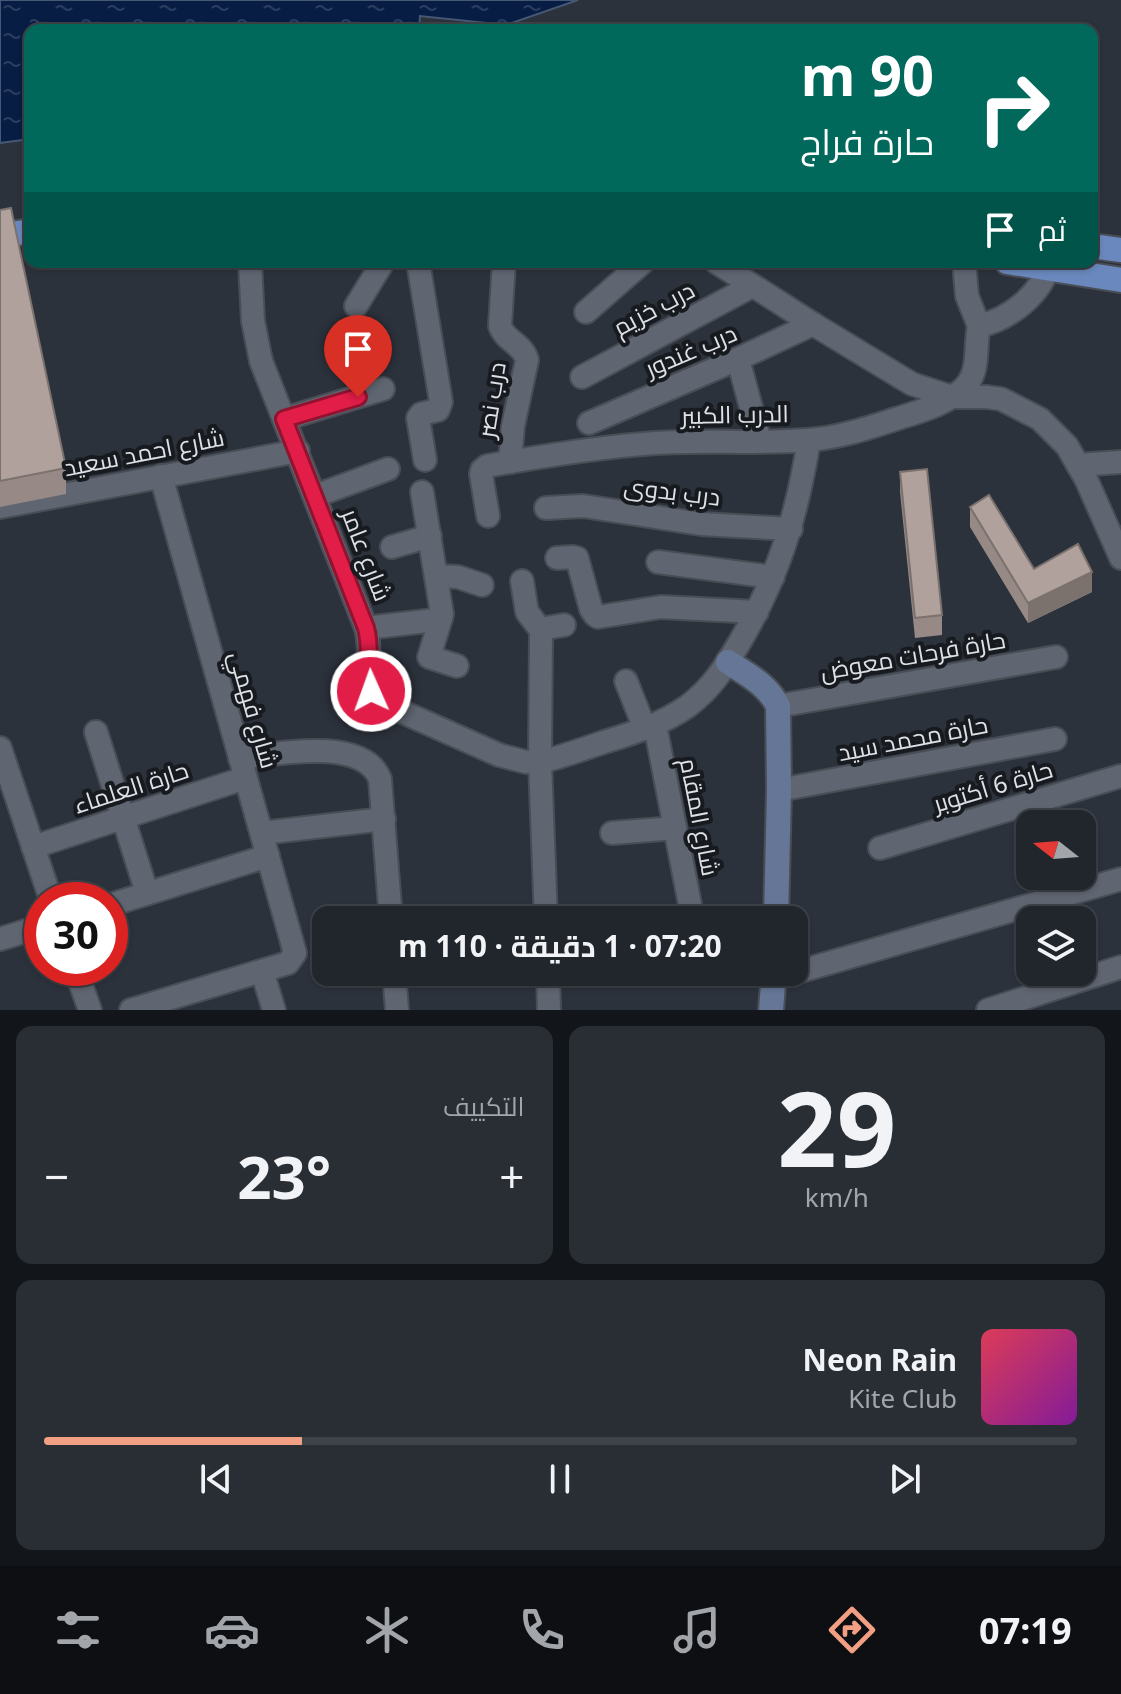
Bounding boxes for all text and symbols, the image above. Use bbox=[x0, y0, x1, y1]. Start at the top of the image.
text: 90 m bbox=[801, 36, 934, 112]
icon: right bbox=[962, 56, 1066, 160]
text: حارة فراج bbox=[800, 117, 934, 166]
icon: arrive bbox=[978, 208, 1022, 252]
text: ثم bbox=[1038, 209, 1066, 250]
street label: درب خزيم bbox=[607, 273, 700, 344]
pin bbox=[324, 315, 392, 397]
street label: درب غندور bbox=[638, 316, 741, 384]
icon: arrive bbox=[336, 327, 380, 371]
street label: درب نصر bbox=[468, 359, 513, 442]
street label: الدرب الكبير bbox=[679, 396, 789, 431]
street label: شارع احمد سعيد bbox=[61, 420, 227, 484]
street label: درب بدوى bbox=[622, 468, 722, 513]
street label: شارع عامر bbox=[333, 502, 400, 606]
street label: حارة فرحات معوض bbox=[818, 622, 1008, 687]
street label: شارع فهمي bbox=[218, 647, 287, 773]
position arrow bbox=[329, 649, 413, 733]
street label: حارة محمد سيد bbox=[835, 707, 990, 768]
street label: حارة العلماء bbox=[69, 752, 192, 821]
street label: حارة 6 أكتوبر bbox=[927, 752, 1056, 820]
street label: شارع المقام bbox=[672, 755, 728, 879]
north arrow bbox=[1016, 810, 1096, 890]
map controls bbox=[1016, 810, 1096, 986]
speed limit sign: 30 bbox=[24, 882, 128, 986]
button: layers bbox=[1016, 906, 1096, 986]
text: 07:20 · 1 دقيقة · 110 m bbox=[398, 925, 722, 966]
text: 29 bbox=[777, 1056, 896, 1197]
text: التكييف bbox=[443, 1088, 525, 1124]
text: 23° bbox=[237, 1135, 331, 1217]
text: − bbox=[44, 1146, 69, 1206]
text: + bbox=[499, 1146, 525, 1206]
text: km/h bbox=[805, 1179, 869, 1215]
text: Neon Rain bbox=[803, 1339, 957, 1380]
text: Kite Club bbox=[848, 1380, 957, 1416]
icon: previous bbox=[194, 1457, 238, 1501]
icon: pause bbox=[538, 1457, 582, 1501]
icon: next bbox=[883, 1457, 927, 1501]
icon: filters bbox=[50, 1602, 106, 1658]
icon: car bbox=[204, 1602, 260, 1658]
icon: climate bbox=[359, 1602, 415, 1658]
icon: phone bbox=[514, 1602, 570, 1658]
icon: music bbox=[669, 1602, 725, 1658]
icon: directions bbox=[824, 1602, 880, 1658]
text: 07:19 bbox=[979, 1606, 1072, 1655]

